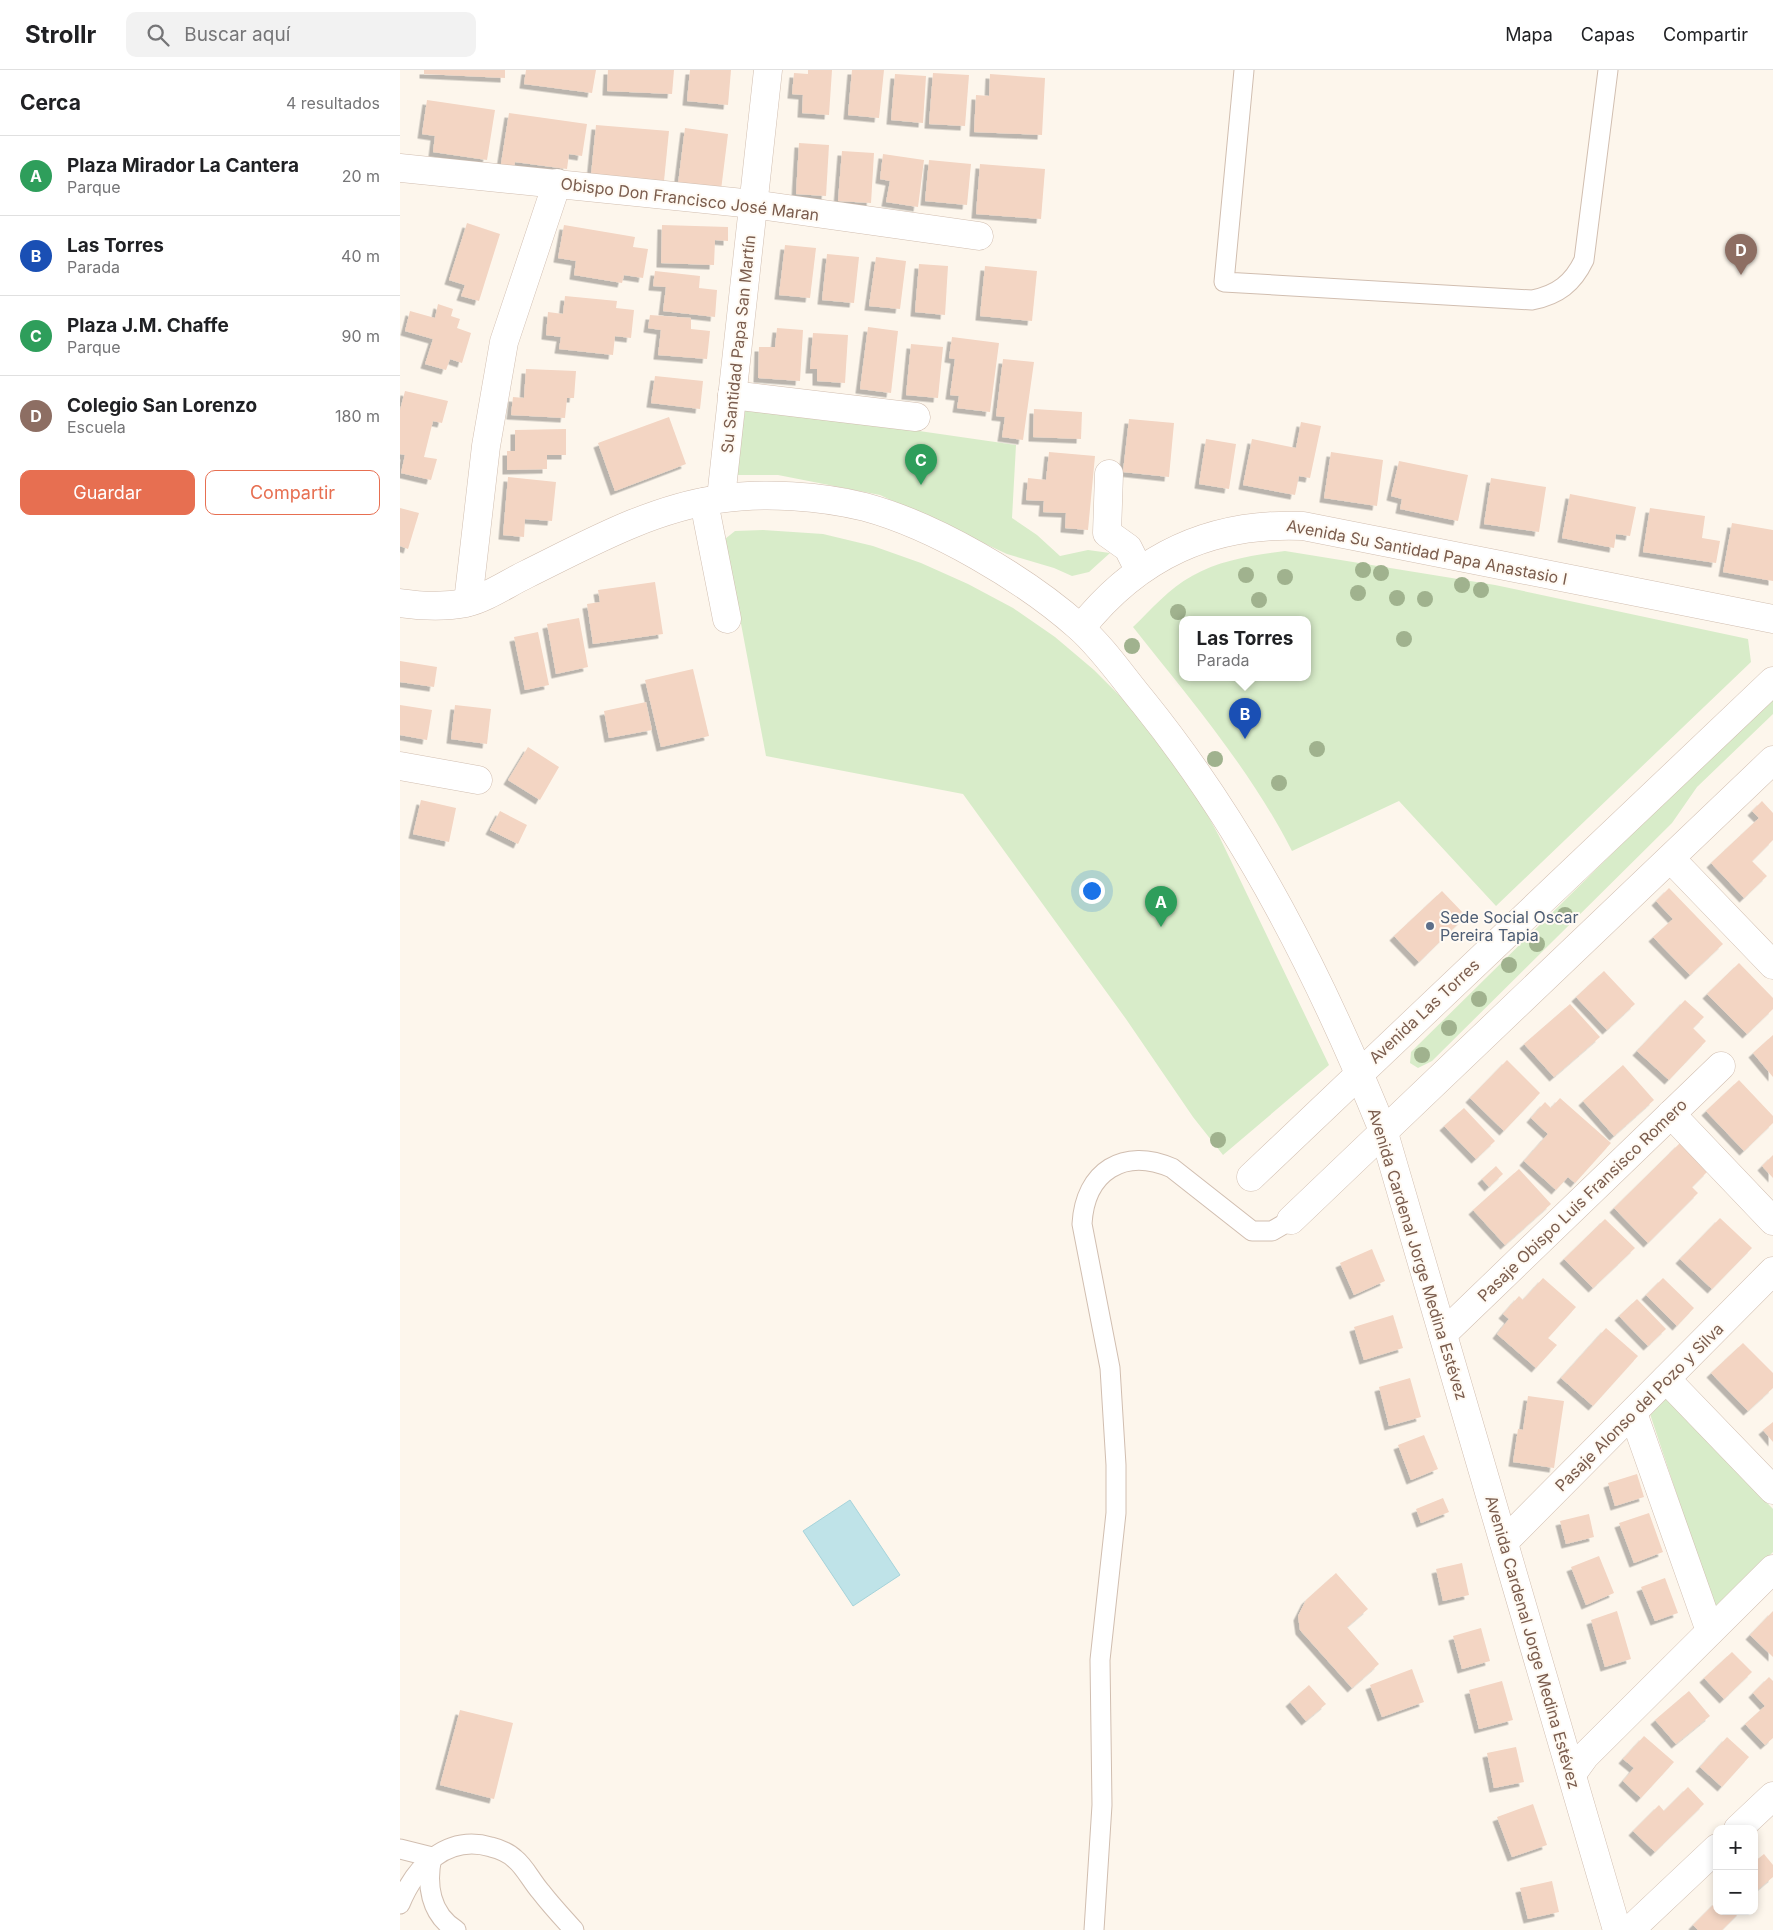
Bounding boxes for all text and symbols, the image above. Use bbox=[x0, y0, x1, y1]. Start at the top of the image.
search box bbox=[126, 12, 476, 57]
text: Strollr bbox=[25, 20, 96, 49]
icon: search bbox=[144, 21, 172, 49]
text: Buscar aquí bbox=[184, 23, 290, 46]
text: Mapa bbox=[1505, 24, 1553, 45]
text: Capas bbox=[1581, 24, 1635, 45]
text: Compartir bbox=[1663, 24, 1748, 45]
text: Cerca bbox=[20, 90, 81, 115]
text: 4 resultados bbox=[286, 93, 380, 113]
text: Plaza Mirador La Cantera bbox=[67, 154, 299, 177]
text: A bbox=[30, 166, 42, 186]
text: 20 m bbox=[342, 166, 380, 186]
street label: Obispo Don Francisco José Maran bbox=[560, 173, 820, 225]
text: Parque bbox=[67, 177, 121, 197]
text: Las Torres bbox=[67, 234, 164, 257]
street label: Su Santidad Papa San Martín bbox=[717, 234, 759, 454]
pin: D bbox=[1725, 234, 1757, 275]
text: B bbox=[31, 246, 41, 266]
text: 40 m bbox=[341, 246, 380, 266]
text: Parada bbox=[67, 257, 120, 277]
text: Plaza J.M. Chaffe bbox=[67, 314, 229, 337]
text: C bbox=[30, 326, 42, 346]
text: 90 m bbox=[341, 326, 380, 346]
text: Parque bbox=[67, 337, 121, 357]
text: Colegio San Lorenzo bbox=[67, 394, 257, 417]
text: D bbox=[30, 406, 42, 426]
text: 180 m bbox=[335, 406, 380, 426]
text: Escuela bbox=[67, 417, 126, 437]
pin: C bbox=[905, 444, 937, 485]
button: Guardar bbox=[20, 470, 195, 515]
button: Compartir bbox=[205, 470, 380, 515]
street label: Avenida Su Santidad Papa Anastasio I bbox=[1285, 515, 1569, 589]
popup bbox=[1179, 616, 1311, 681]
text: Las Torres bbox=[1197, 627, 1293, 650]
text: Parada bbox=[1197, 650, 1250, 670]
pin: B bbox=[1229, 698, 1261, 739]
your location bbox=[1079, 878, 1105, 904]
pin: A bbox=[1145, 886, 1177, 927]
place label: Sede Social Oscar Pereira Tapia bbox=[1440, 907, 1578, 945]
marker: Sede Social Oscar Pereira Tapia bbox=[1424, 920, 1436, 932]
street label: Avenida Las Torres bbox=[1365, 955, 1483, 1067]
street label: Pasaje Obispo Luis Fransisco Romero bbox=[1473, 1094, 1691, 1306]
street label: Avenida Cardenal Jorge Medina Estévez bbox=[1364, 1106, 1472, 1402]
street label: Pasaje Alonso del Pozo y Silva bbox=[1551, 1319, 1727, 1495]
street label: Avenida Cardenal Jorge Medina Estévez bbox=[1481, 1493, 1585, 1791]
map controls bbox=[1713, 1825, 1758, 1915]
button: + bbox=[1713, 1825, 1758, 1870]
button: − bbox=[1713, 1870, 1758, 1915]

